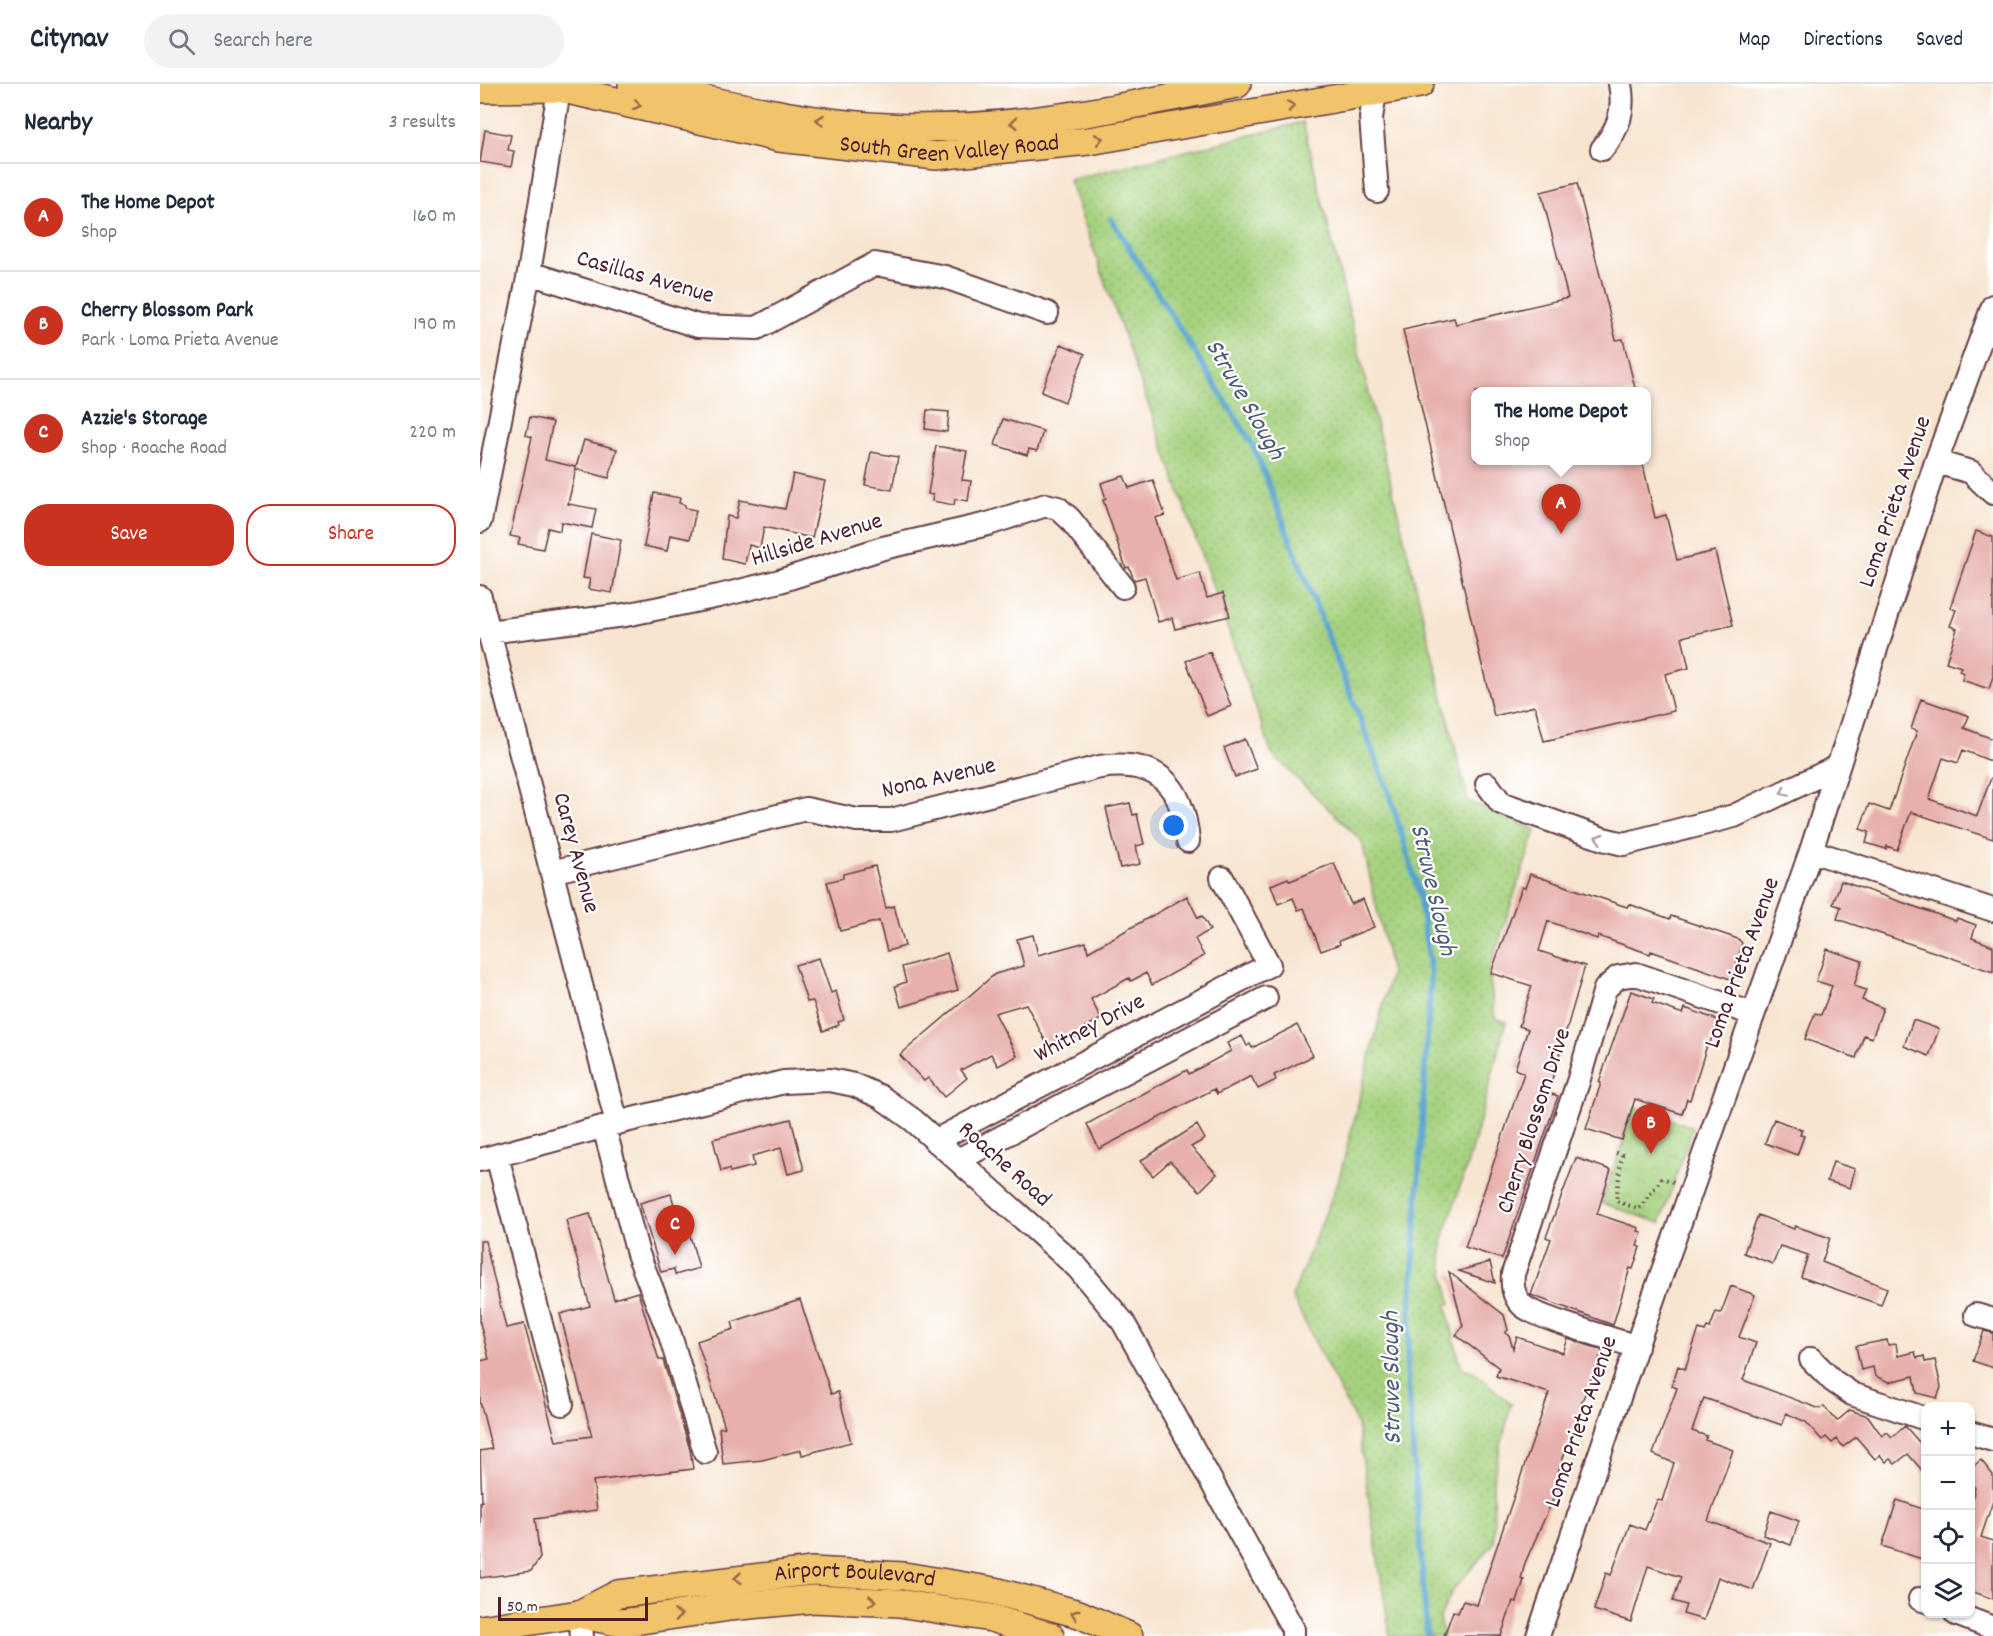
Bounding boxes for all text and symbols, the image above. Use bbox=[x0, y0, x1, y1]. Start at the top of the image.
search box bbox=[144, 14, 564, 68]
text: Citynav bbox=[30, 21, 108, 61]
icon: search bbox=[165, 25, 198, 58]
text: Search here bbox=[213, 26, 313, 57]
text: Map bbox=[1739, 26, 1770, 56]
text: Directions bbox=[1803, 26, 1883, 56]
text: Saved bbox=[1916, 26, 1963, 56]
one-way arrow bbox=[632, 98, 642, 111]
one-way arrow bbox=[1287, 100, 1296, 112]
text: Nearby bbox=[24, 105, 92, 142]
text: 3 results bbox=[389, 109, 456, 137]
one-way arrow bbox=[815, 114, 824, 127]
one-way arrow bbox=[1010, 116, 1019, 129]
street label: South Green Valley Road bbox=[838, 127, 1061, 173]
one-way arrow bbox=[1094, 133, 1104, 146]
text: The Home Depot bbox=[81, 188, 215, 219]
text: A bbox=[38, 203, 49, 231]
text: 160 m bbox=[413, 203, 456, 231]
text: Shop bbox=[81, 219, 117, 247]
street label: Casillas Avenue bbox=[572, 242, 718, 314]
text: Cherry Blossom Park bbox=[81, 296, 253, 327]
text: B bbox=[39, 311, 48, 339]
text: 190 m bbox=[413, 311, 456, 339]
text: Park · Loma Prieta Avenue bbox=[81, 327, 279, 355]
water label: Struve Slough bbox=[1195, 333, 1294, 468]
popup bbox=[1471, 387, 1651, 465]
text: The Home Depot bbox=[1494, 397, 1628, 428]
text: Azzie's Storage bbox=[81, 404, 207, 435]
street label: Loma Prieta Avenue bbox=[1851, 411, 1941, 593]
text: C bbox=[39, 419, 48, 447]
text: 220 m bbox=[409, 419, 456, 447]
text: Shop bbox=[1494, 428, 1530, 456]
text: Shop · Roache Road bbox=[81, 435, 227, 463]
pin: A bbox=[1542, 484, 1580, 534]
button: Save bbox=[24, 504, 234, 566]
button: Share bbox=[246, 504, 456, 566]
street label: Hillside Avenue bbox=[747, 505, 887, 577]
street label: Nona Avenue bbox=[879, 749, 999, 809]
one-way arrow bbox=[1780, 784, 1791, 796]
street label: Carey Avenue bbox=[543, 789, 607, 917]
your location bbox=[1159, 811, 1188, 840]
water label: Struve Slough bbox=[1399, 821, 1465, 960]
one-way arrow bbox=[1594, 833, 1605, 845]
street label: Loma Prieta Avenue bbox=[1696, 873, 1790, 1053]
street label: Whitney Drive bbox=[1029, 986, 1151, 1072]
street label: Cherry Blossom Drive bbox=[1489, 1024, 1581, 1218]
pin: B bbox=[1632, 1104, 1670, 1154]
street label: Roache Road bbox=[950, 1114, 1058, 1216]
pin: C bbox=[656, 1206, 694, 1255]
water label: Struve Slough bbox=[1373, 1310, 1413, 1445]
street label: Loma Prieta Avenue bbox=[1537, 1331, 1627, 1513]
map controls bbox=[1921, 1402, 1975, 1618]
button: + bbox=[1921, 1402, 1975, 1456]
button: − bbox=[1921, 1456, 1975, 1510]
button: locate bbox=[1921, 1510, 1975, 1564]
street label: Airport Boulevard bbox=[772, 1554, 938, 1598]
button: layers bbox=[1921, 1564, 1975, 1618]
one-way arrow bbox=[733, 1571, 742, 1584]
scale bar bbox=[498, 1594, 648, 1622]
one-way arrow bbox=[868, 1595, 877, 1608]
text: 50 m bbox=[507, 1596, 538, 1619]
one-way arrow bbox=[1070, 1608, 1081, 1621]
one-way arrow bbox=[674, 1609, 683, 1621]

